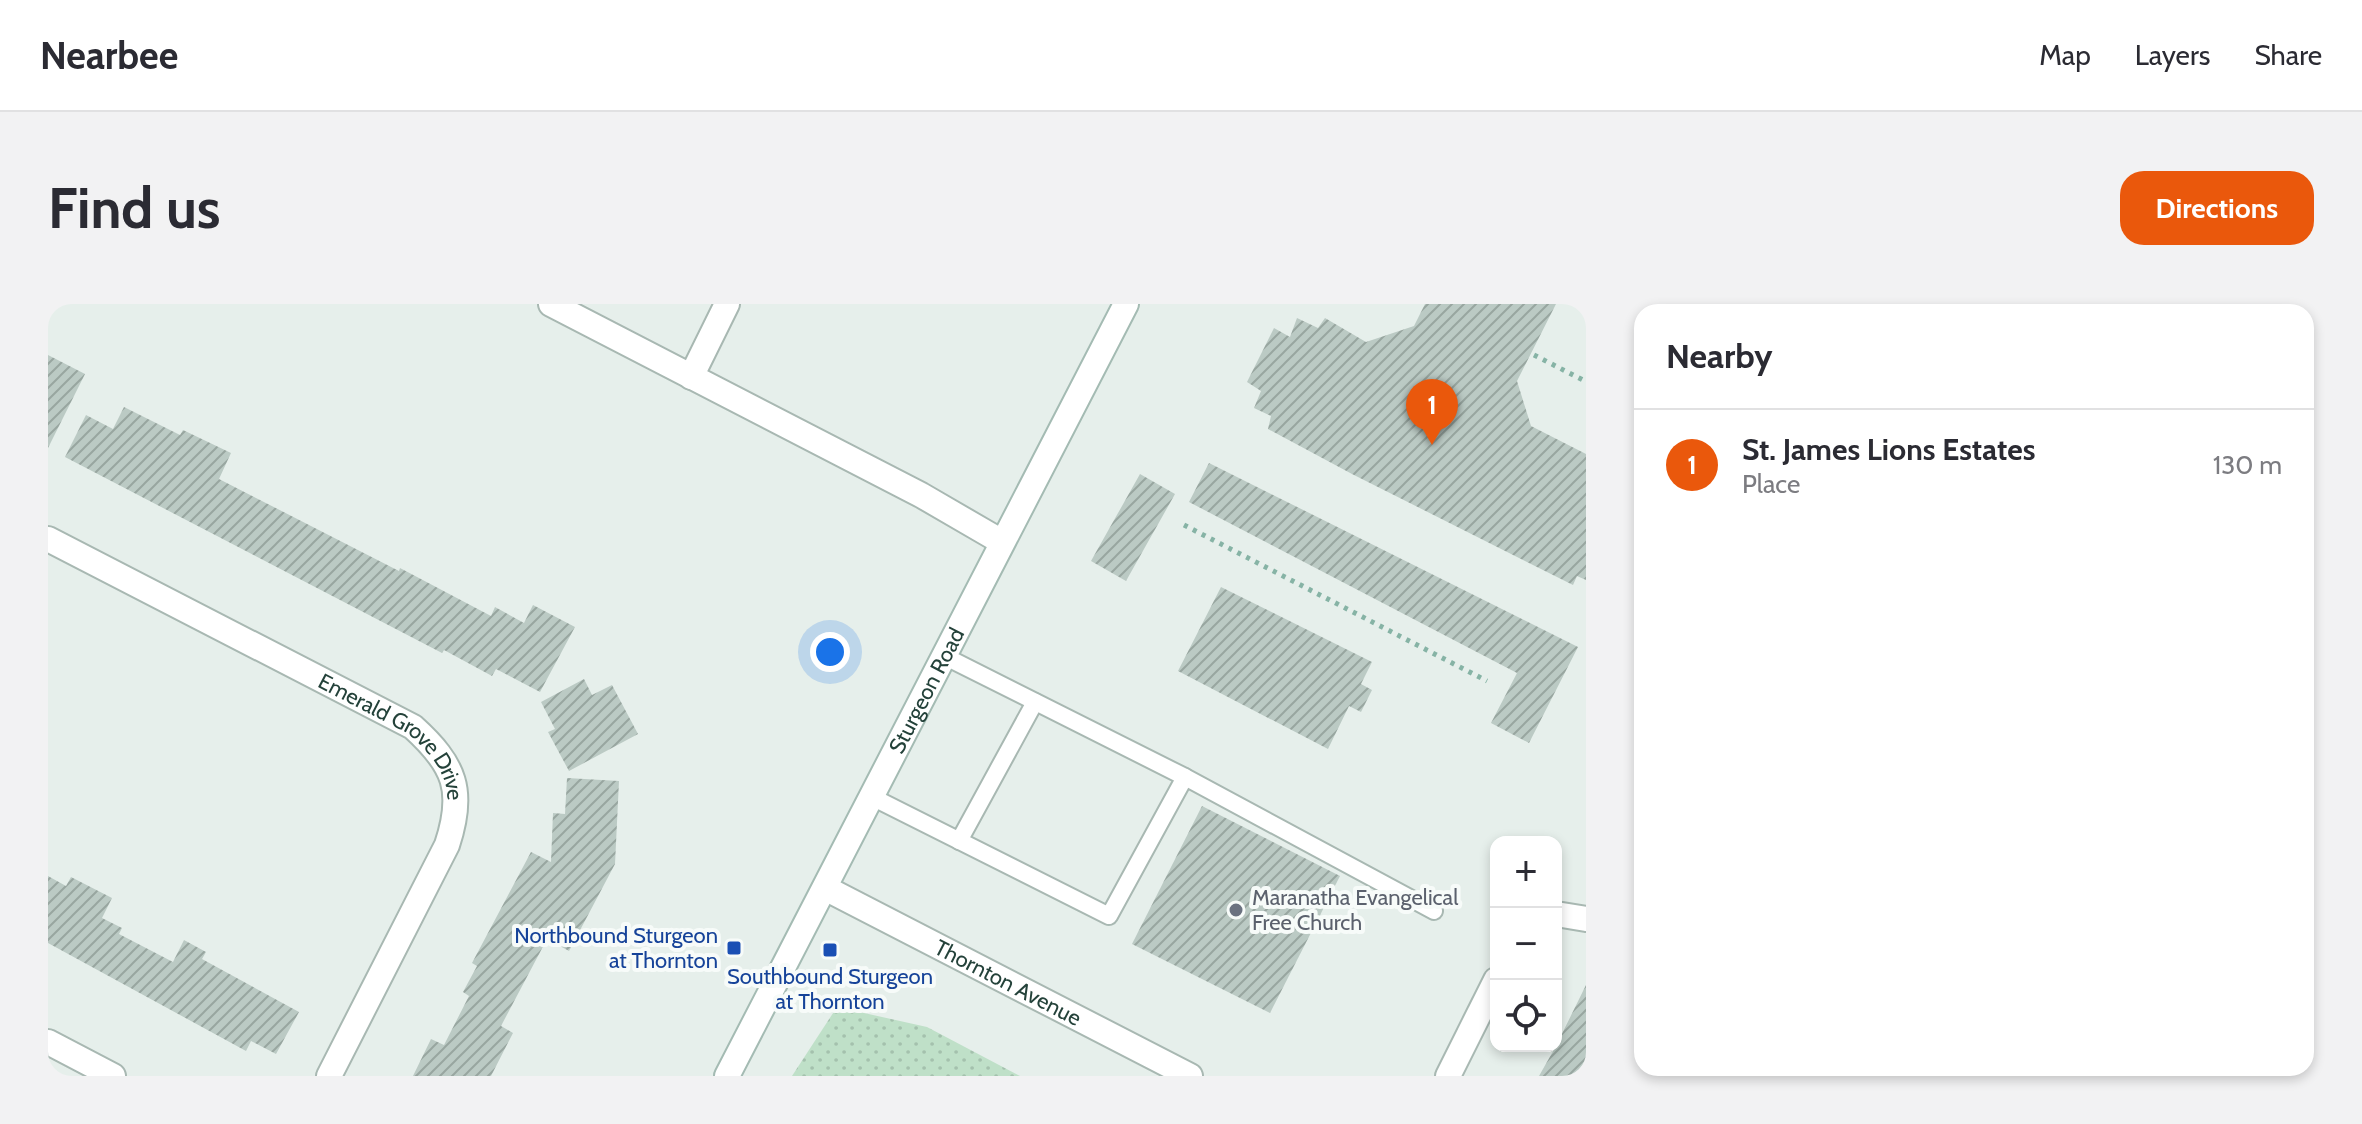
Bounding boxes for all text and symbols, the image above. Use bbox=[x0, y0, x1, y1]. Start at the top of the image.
text: Nearbee bbox=[40, 32, 178, 79]
text: Map bbox=[2039, 38, 2091, 72]
text: Layers bbox=[2135, 38, 2210, 72]
text: Share bbox=[2254, 38, 2322, 72]
button: Directions bbox=[2120, 171, 2314, 245]
text: Find us bbox=[48, 174, 221, 242]
text: Nearby bbox=[1666, 335, 1773, 377]
pin: 1 bbox=[1406, 379, 1458, 445]
text: St. James Lions Estates bbox=[1742, 431, 2035, 468]
text: 1 bbox=[1687, 449, 1697, 481]
text: 130 m bbox=[2213, 449, 2282, 481]
text: Place bbox=[1742, 468, 1800, 500]
street label: Sturgeon Road bbox=[883, 623, 970, 758]
your location bbox=[810, 632, 850, 672]
street label: Emerald Grove Drive bbox=[314, 668, 469, 801]
map controls bbox=[1490, 836, 1562, 1052]
button: + bbox=[1490, 836, 1562, 908]
place label: Maranatha Evangelical Free Church bbox=[1252, 884, 1459, 936]
marker: Maranatha Evangelical Free Church bbox=[1227, 901, 1245, 919]
button: − bbox=[1490, 908, 1562, 980]
place label: Northbound Sturgeon at Thornton bbox=[514, 922, 718, 974]
street label: Thornton Avenue bbox=[930, 934, 1086, 1032]
marker: Northbound Sturgeon at Thornton bbox=[725, 939, 743, 957]
marker: Southbound Sturgeon at Thornton bbox=[821, 941, 839, 959]
place label: Southbound Sturgeon at Thornton bbox=[727, 963, 933, 1015]
button: locate bbox=[1490, 980, 1562, 1052]

